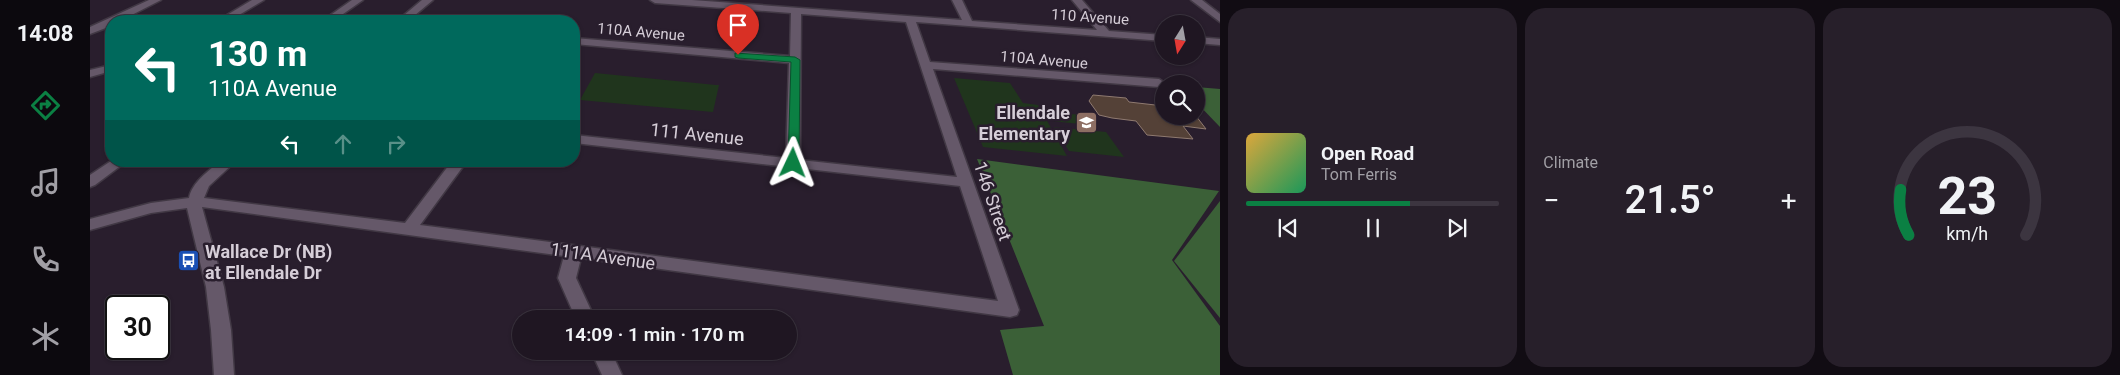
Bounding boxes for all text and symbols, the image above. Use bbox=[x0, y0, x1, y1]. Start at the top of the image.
pin bbox=[717, 4, 759, 55]
street label: 110 Avenue bbox=[1050, 5, 1130, 29]
icon: arrive bbox=[724, 11, 752, 39]
north arrow bbox=[1155, 15, 1205, 65]
map controls bbox=[1155, 15, 1205, 125]
street label: 110A Avenue bbox=[596, 19, 686, 45]
text: 14:08 bbox=[17, 21, 73, 46]
text: 130 m bbox=[208, 34, 307, 75]
icon: left bbox=[125, 35, 190, 100]
street label: 110A Avenue bbox=[999, 47, 1089, 73]
button: search bbox=[1155, 75, 1205, 125]
text: 110A Avenue bbox=[208, 76, 337, 101]
icon: directions bbox=[28, 88, 63, 123]
place label: Ellendale Elementary bbox=[978, 102, 1071, 144]
school or university icon: Ellendale Elementary bbox=[1074, 110, 1098, 134]
street label: 111 Avenue bbox=[649, 119, 745, 149]
icon: left bbox=[276, 130, 304, 158]
icon: ahead bbox=[329, 130, 357, 158]
icon: right bbox=[382, 130, 410, 158]
position arrow bbox=[766, 136, 818, 188]
text: Open Road bbox=[1321, 142, 1414, 165]
text: Climate bbox=[1543, 153, 1598, 172]
street label: 146 Street bbox=[970, 159, 1016, 243]
icon: music bbox=[28, 165, 63, 200]
text: Tom Ferris bbox=[1321, 165, 1397, 184]
text: 23 bbox=[1937, 166, 1997, 227]
text: 21.5° bbox=[1625, 178, 1715, 222]
text: − bbox=[1543, 184, 1559, 217]
text: + bbox=[1781, 184, 1797, 217]
icon: previous bbox=[1274, 214, 1302, 242]
icon: pause bbox=[1359, 214, 1387, 242]
icon: next bbox=[1443, 214, 1471, 242]
text: km/h bbox=[1946, 223, 1988, 244]
street label: 111A Avenue bbox=[549, 238, 657, 274]
place label: Wallace Dr (NB) at Ellendale Dr bbox=[205, 241, 332, 283]
icon: phone bbox=[28, 242, 63, 277]
bus stop icon: Wallace Dr (NB) at Ellendale Dr bbox=[177, 249, 201, 273]
speed limit sign: 30 bbox=[105, 295, 170, 360]
icon: climate bbox=[28, 319, 63, 354]
text: 14:09 · 1 min · 170 m bbox=[564, 323, 745, 346]

